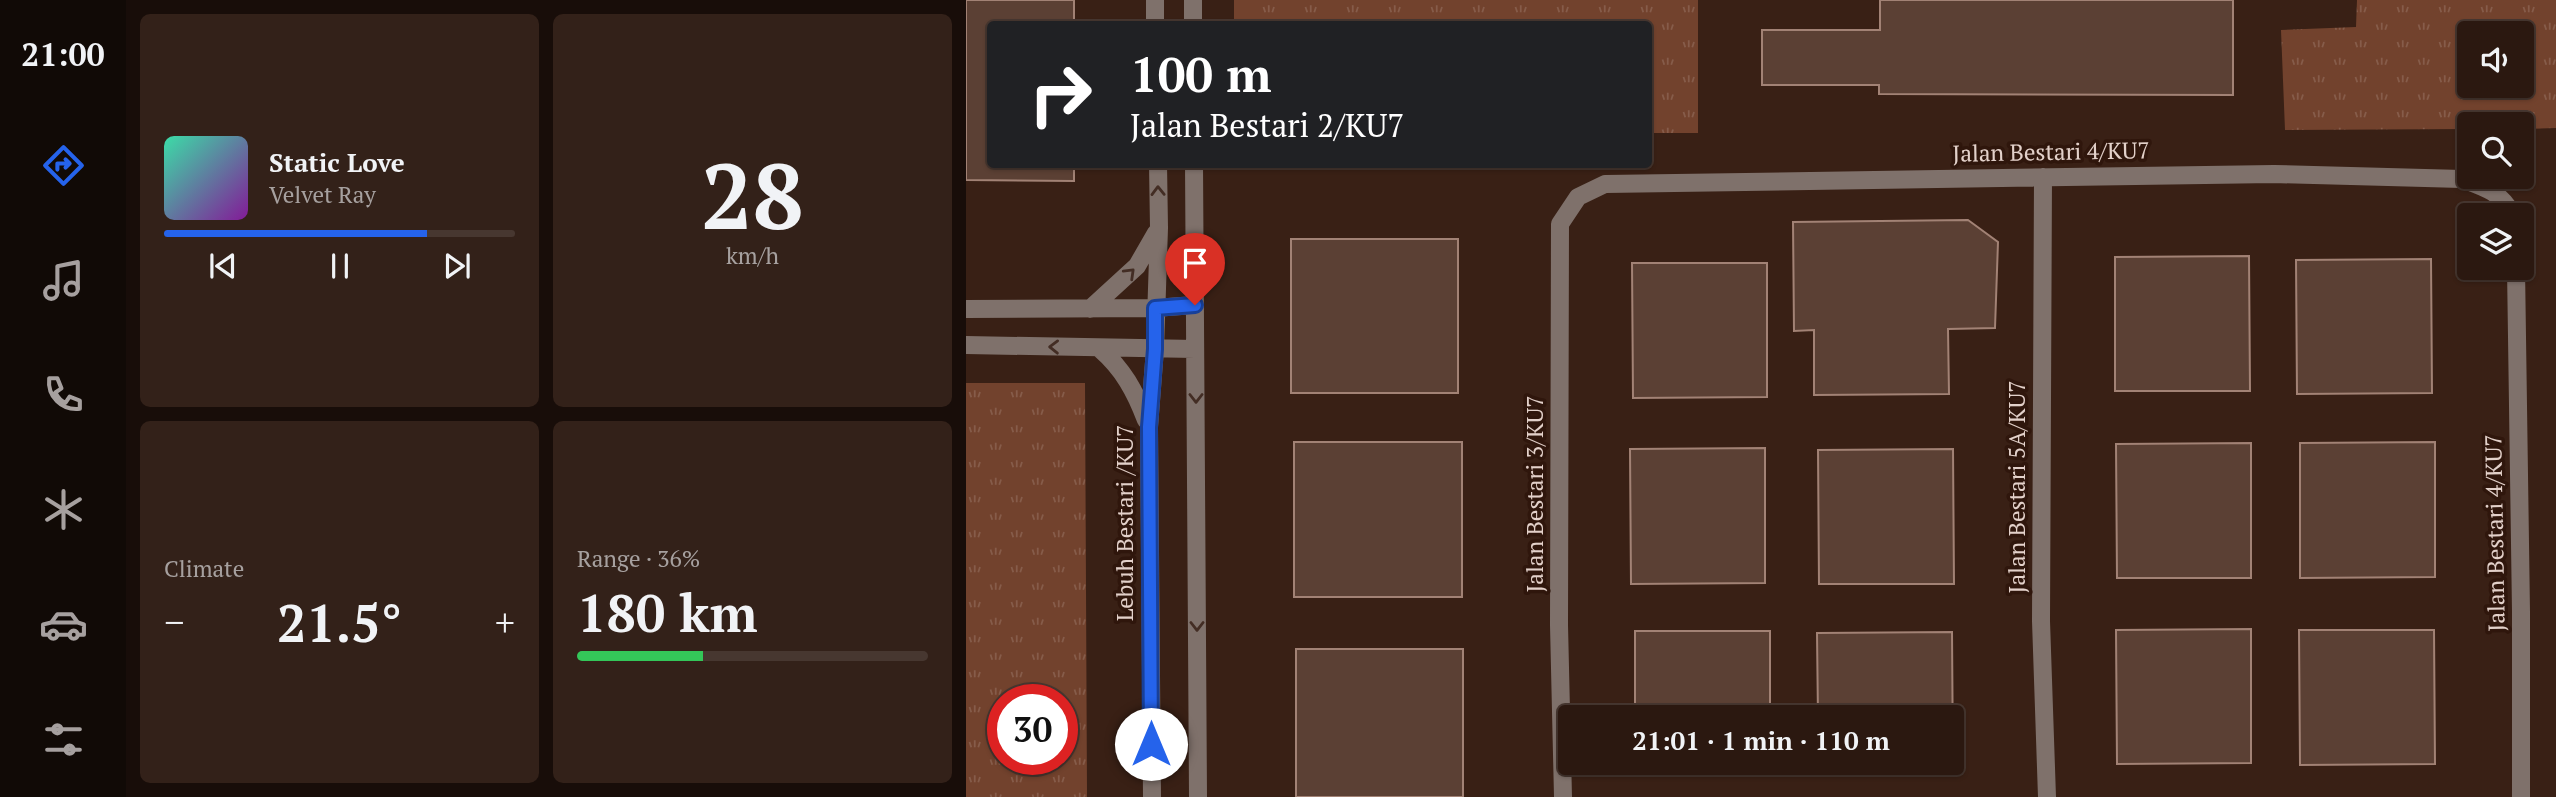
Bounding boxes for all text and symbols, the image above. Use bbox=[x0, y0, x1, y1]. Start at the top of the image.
map controls bbox=[2457, 21, 2534, 280]
button: sound bbox=[2457, 21, 2534, 98]
text: 21:00 bbox=[21, 33, 105, 75]
text: 100 m bbox=[1130, 41, 1272, 106]
icon: right bbox=[1015, 49, 1106, 140]
text: Jalan Bestari 2/KU7 bbox=[1130, 104, 1404, 146]
button: search bbox=[2457, 112, 2534, 189]
text: 28 bbox=[701, 134, 804, 255]
street label: Jalan Bestari 4/KU7 bbox=[1952, 134, 2150, 169]
icon: directions bbox=[39, 141, 88, 190]
text: Static Love bbox=[269, 145, 405, 179]
text: Velvet Ray bbox=[269, 179, 376, 210]
one-way arrow bbox=[1150, 185, 1166, 196]
button: layers bbox=[2457, 203, 2534, 280]
pin bbox=[1165, 233, 1225, 305]
text: km/h bbox=[726, 240, 779, 271]
icon: arrive bbox=[1176, 244, 1214, 282]
icon: previous bbox=[204, 247, 242, 285]
icon: pause bbox=[321, 247, 359, 285]
icon: next bbox=[438, 247, 476, 285]
icon: music bbox=[39, 256, 88, 305]
one-way arrow bbox=[1121, 268, 1134, 281]
one-way arrow bbox=[1048, 340, 1059, 355]
icon: phone bbox=[39, 370, 88, 419]
street label: Jalan Bestari 5A/KU7 bbox=[2001, 381, 2032, 593]
one-way arrow bbox=[1188, 393, 1204, 404]
street label: Jalan Bestari 3/KU7 bbox=[1519, 395, 1550, 593]
street label: Lebuh Bestari /KU7 bbox=[1109, 425, 1140, 621]
street label: Jalan Bestari 4/KU7 bbox=[2477, 434, 2512, 632]
icon: climate bbox=[39, 485, 88, 534]
text: Range · 36% bbox=[577, 543, 700, 574]
text: Climate bbox=[164, 553, 244, 584]
text: 180 km bbox=[577, 578, 758, 647]
text: 21.5° bbox=[277, 588, 402, 657]
text: − bbox=[164, 597, 184, 647]
text: + bbox=[495, 597, 515, 647]
icon: car bbox=[39, 600, 88, 649]
one-way arrow bbox=[1189, 621, 1205, 631]
speed limit sign: 30 bbox=[987, 684, 1078, 775]
position arrow bbox=[1114, 707, 1188, 781]
icon: filters bbox=[39, 715, 88, 764]
text: 21:01 · 1 min · 110 m bbox=[1632, 723, 1890, 757]

